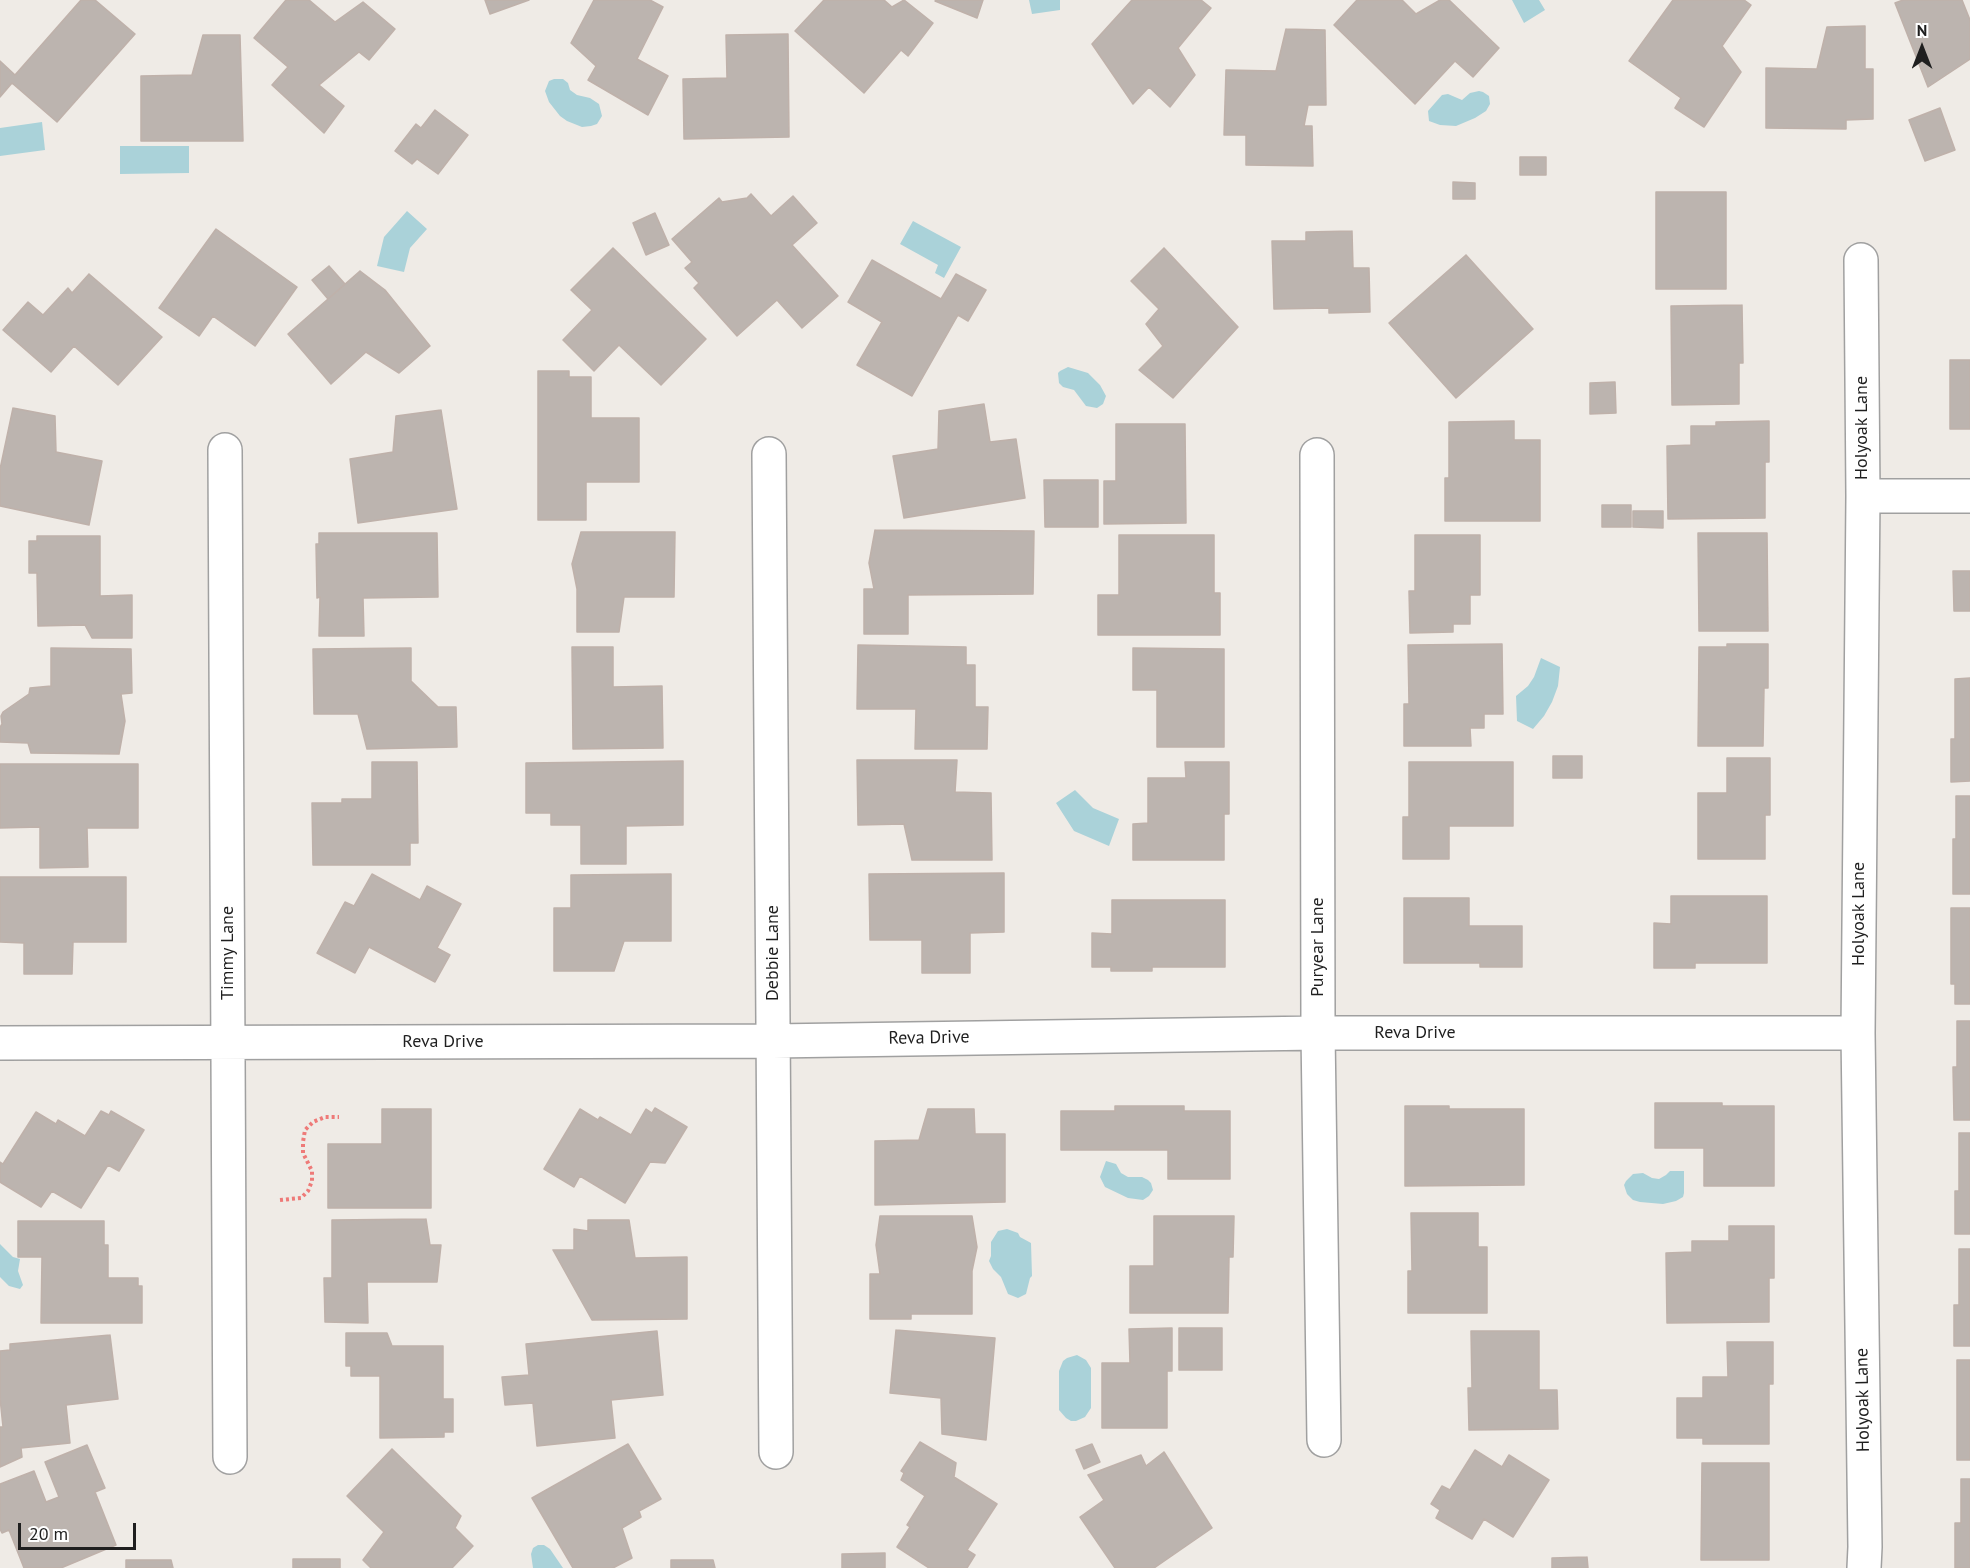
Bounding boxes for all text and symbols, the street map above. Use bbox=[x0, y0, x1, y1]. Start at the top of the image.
north arrow bbox=[1892, 18, 1952, 78]
text: N bbox=[1917, 20, 1927, 40]
street label: Holyoak Lane bbox=[1851, 376, 1873, 480]
street label: Holyoak Lane bbox=[1848, 862, 1870, 966]
street label: Puryear Lane bbox=[1307, 897, 1329, 997]
street label: Debbie Lane bbox=[762, 905, 784, 1001]
street label: Timmy Lane bbox=[217, 906, 239, 1000]
street label: Reva Drive bbox=[1374, 1022, 1456, 1044]
street label: Reva Drive bbox=[888, 1026, 970, 1050]
street label: Reva Drive bbox=[402, 1031, 484, 1053]
street label: Holyoak Lane bbox=[1851, 1348, 1875, 1452]
scale bar bbox=[21, 1511, 140, 1549]
text: 20 m bbox=[29, 1522, 68, 1545]

